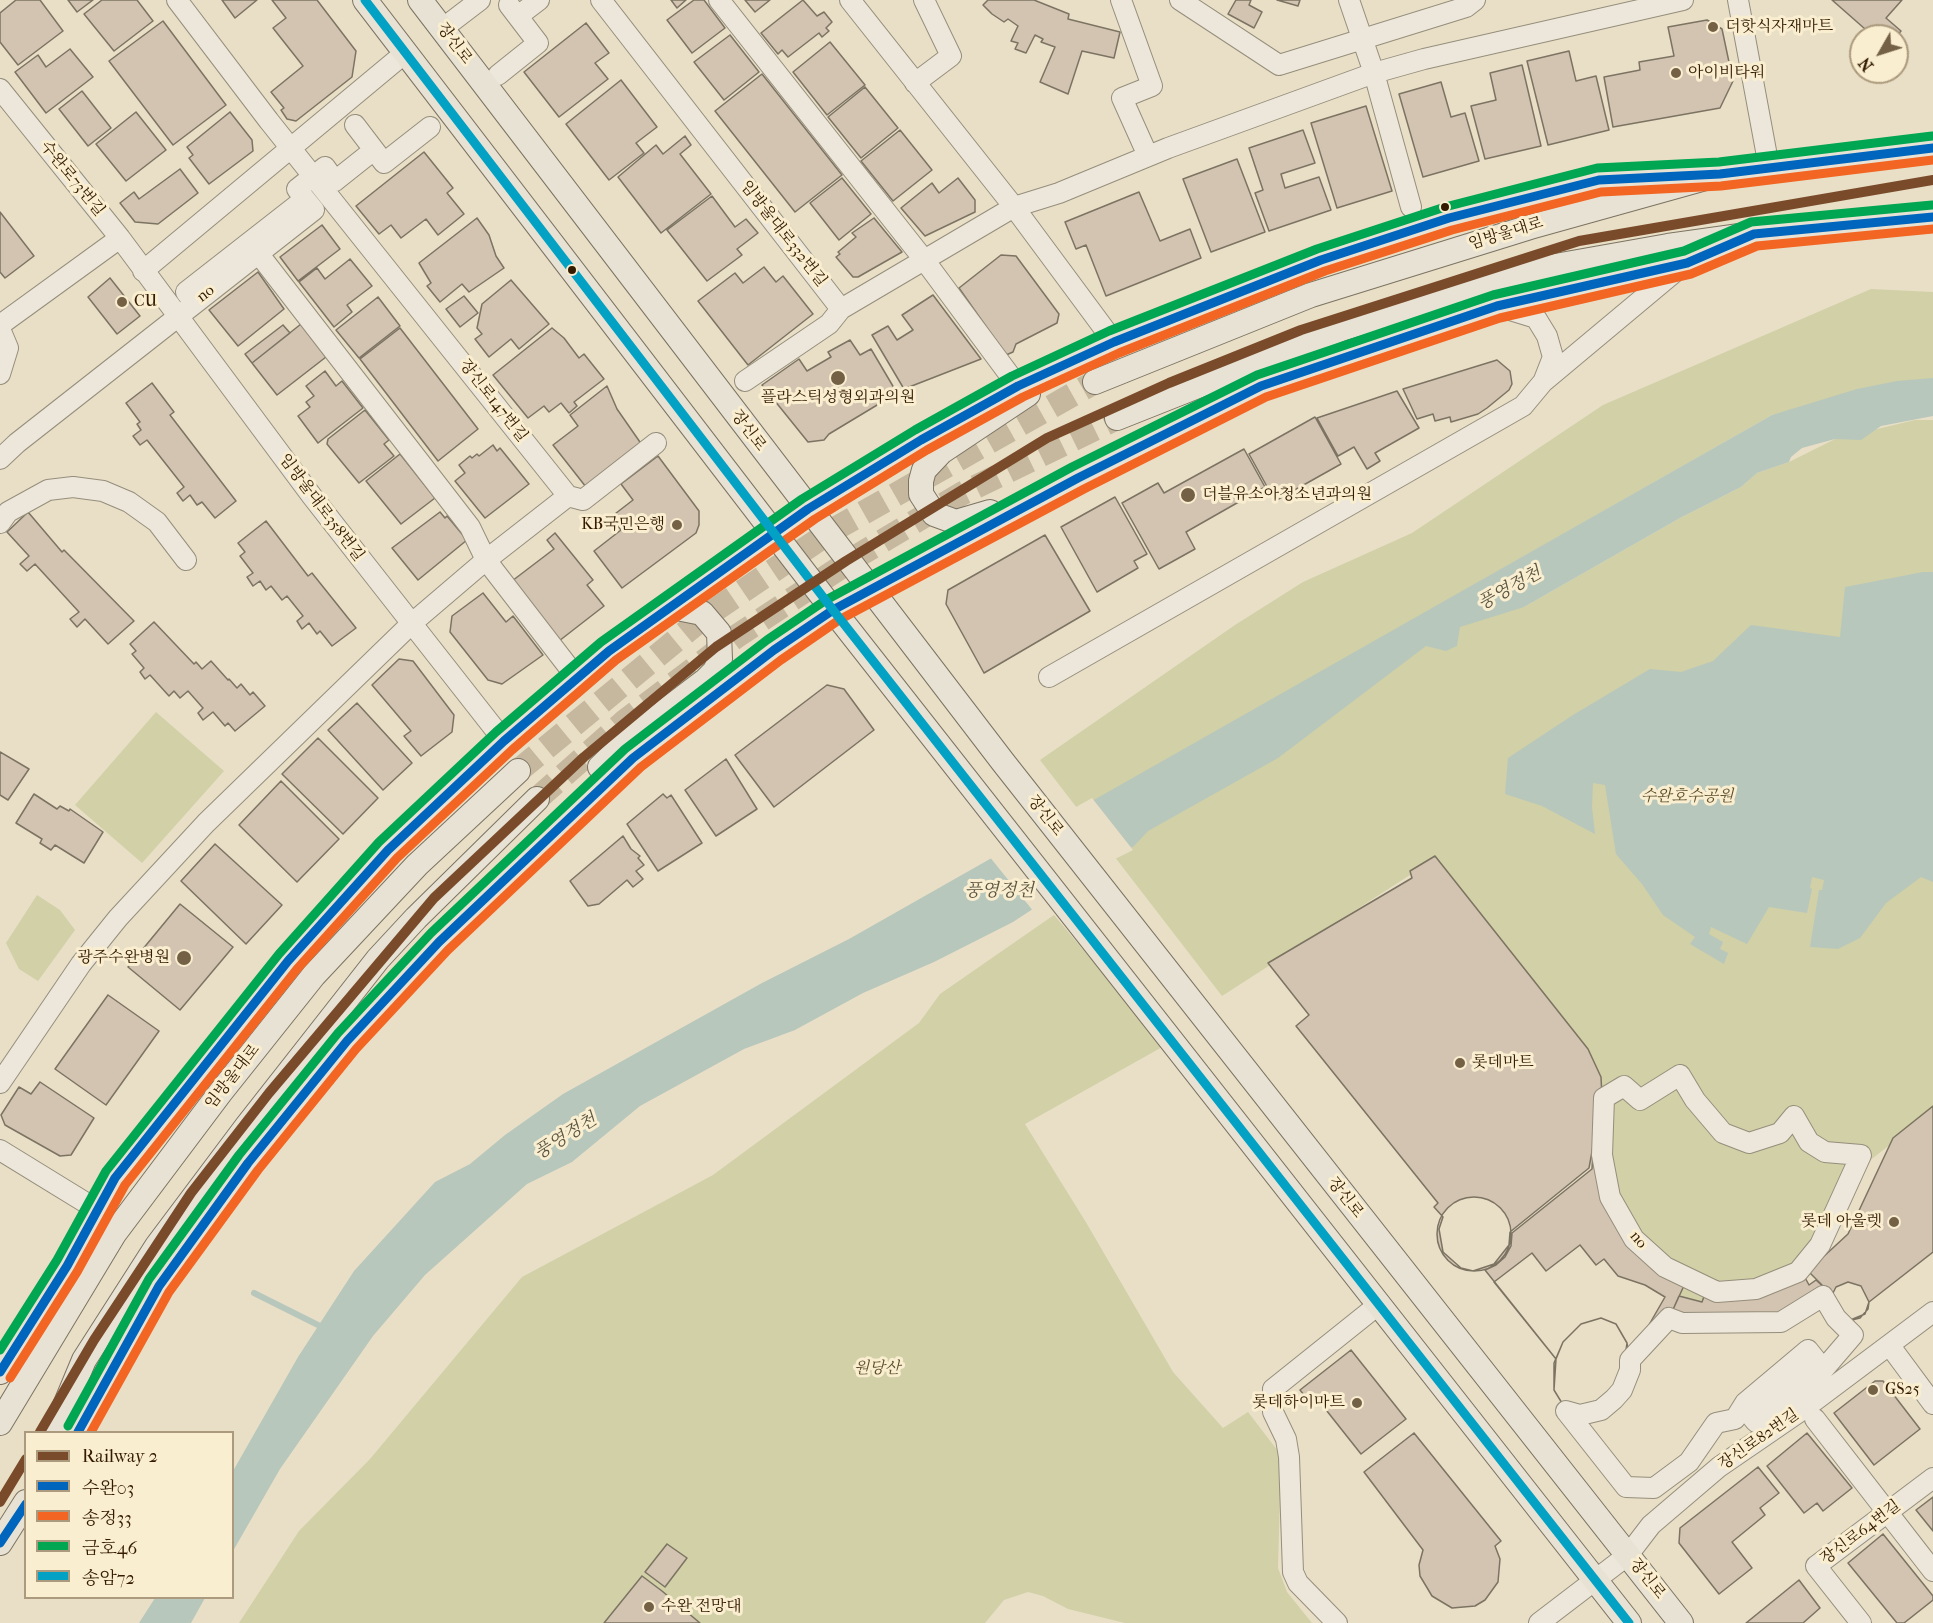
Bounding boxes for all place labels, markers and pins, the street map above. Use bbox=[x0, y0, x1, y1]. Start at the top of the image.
place label: 더핫식자재마트 bbox=[1725, 17, 1833, 37]
marker: 더핫식자재마트 bbox=[1706, 20, 1720, 34]
place label: 아이비타워 bbox=[1688, 63, 1765, 83]
marker: 아이비타워 bbox=[1669, 66, 1683, 80]
unlabelled marker bbox=[1439, 201, 1451, 213]
unlabelled marker bbox=[566, 264, 578, 276]
place label: CU bbox=[134, 292, 157, 312]
marker: CU bbox=[115, 295, 129, 309]
marker: 플라스틱성형외과의원 bbox=[829, 369, 847, 387]
place label: 플라스틱성형외과의원 bbox=[761, 388, 915, 408]
place label: 더블유소아청소년과의원 bbox=[1202, 485, 1372, 505]
marker: 더블유소아청소년과의원 bbox=[1179, 486, 1197, 504]
place label: KB국민은행 bbox=[581, 515, 665, 535]
marker: KB국민은행 bbox=[670, 518, 684, 532]
place label: 광주수완병원 bbox=[77, 948, 170, 968]
marker: 광주수완병원 bbox=[175, 949, 193, 967]
place label: 롯데마트 bbox=[1472, 1053, 1534, 1073]
marker: 롯데마트 bbox=[1453, 1056, 1467, 1070]
place label: 롯데 아울렛 bbox=[1801, 1212, 1882, 1232]
marker: 롯데 아울렛 bbox=[1887, 1215, 1901, 1229]
place label: GS25 bbox=[1885, 1380, 1920, 1400]
marker: GS25 bbox=[1866, 1383, 1880, 1397]
place label: 롯데하이마트 bbox=[1252, 1393, 1345, 1413]
marker: 롯데하이마트 bbox=[1350, 1396, 1364, 1410]
place label: 수완 전망대 bbox=[661, 1597, 742, 1617]
marker: 수완 전망대 bbox=[642, 1600, 656, 1614]

